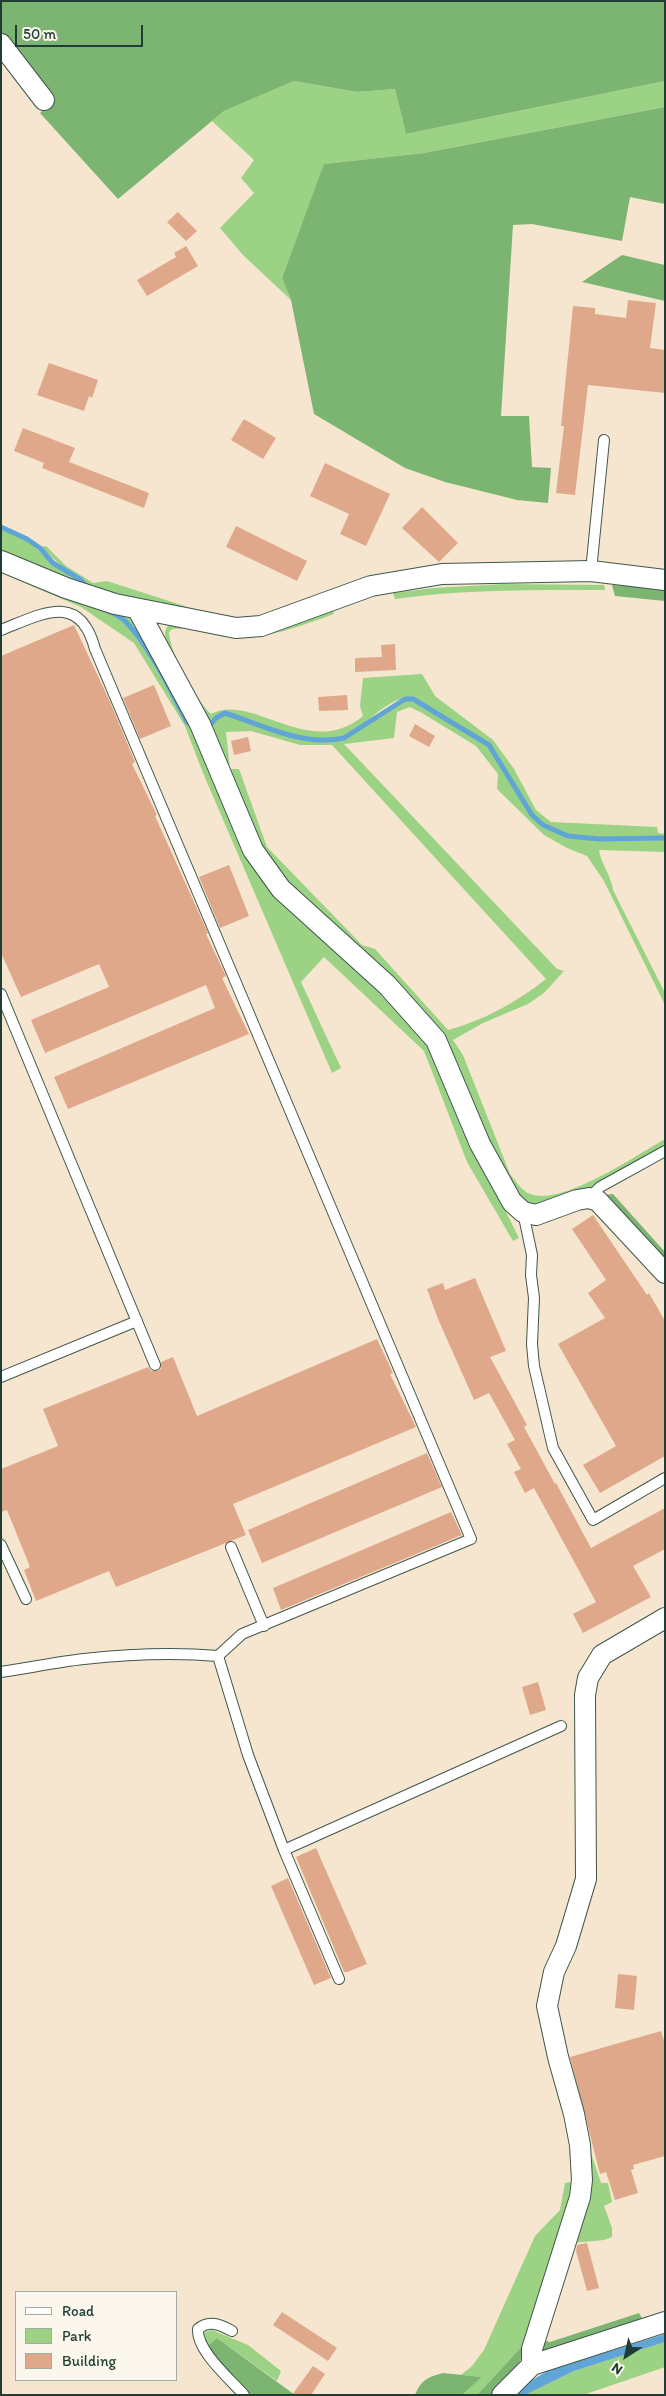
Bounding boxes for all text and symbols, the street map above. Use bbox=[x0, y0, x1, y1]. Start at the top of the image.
scale bar bbox=[18, 15, 145, 47]
text: 50 m bbox=[23, 25, 56, 43]
legend bbox=[15, 2291, 178, 2381]
text: Road bbox=[62, 2302, 94, 2320]
text: Park bbox=[62, 2327, 92, 2345]
north arrow bbox=[601, 2331, 651, 2381]
text: Building bbox=[62, 2352, 116, 2370]
text: N bbox=[608, 2359, 626, 2378]

